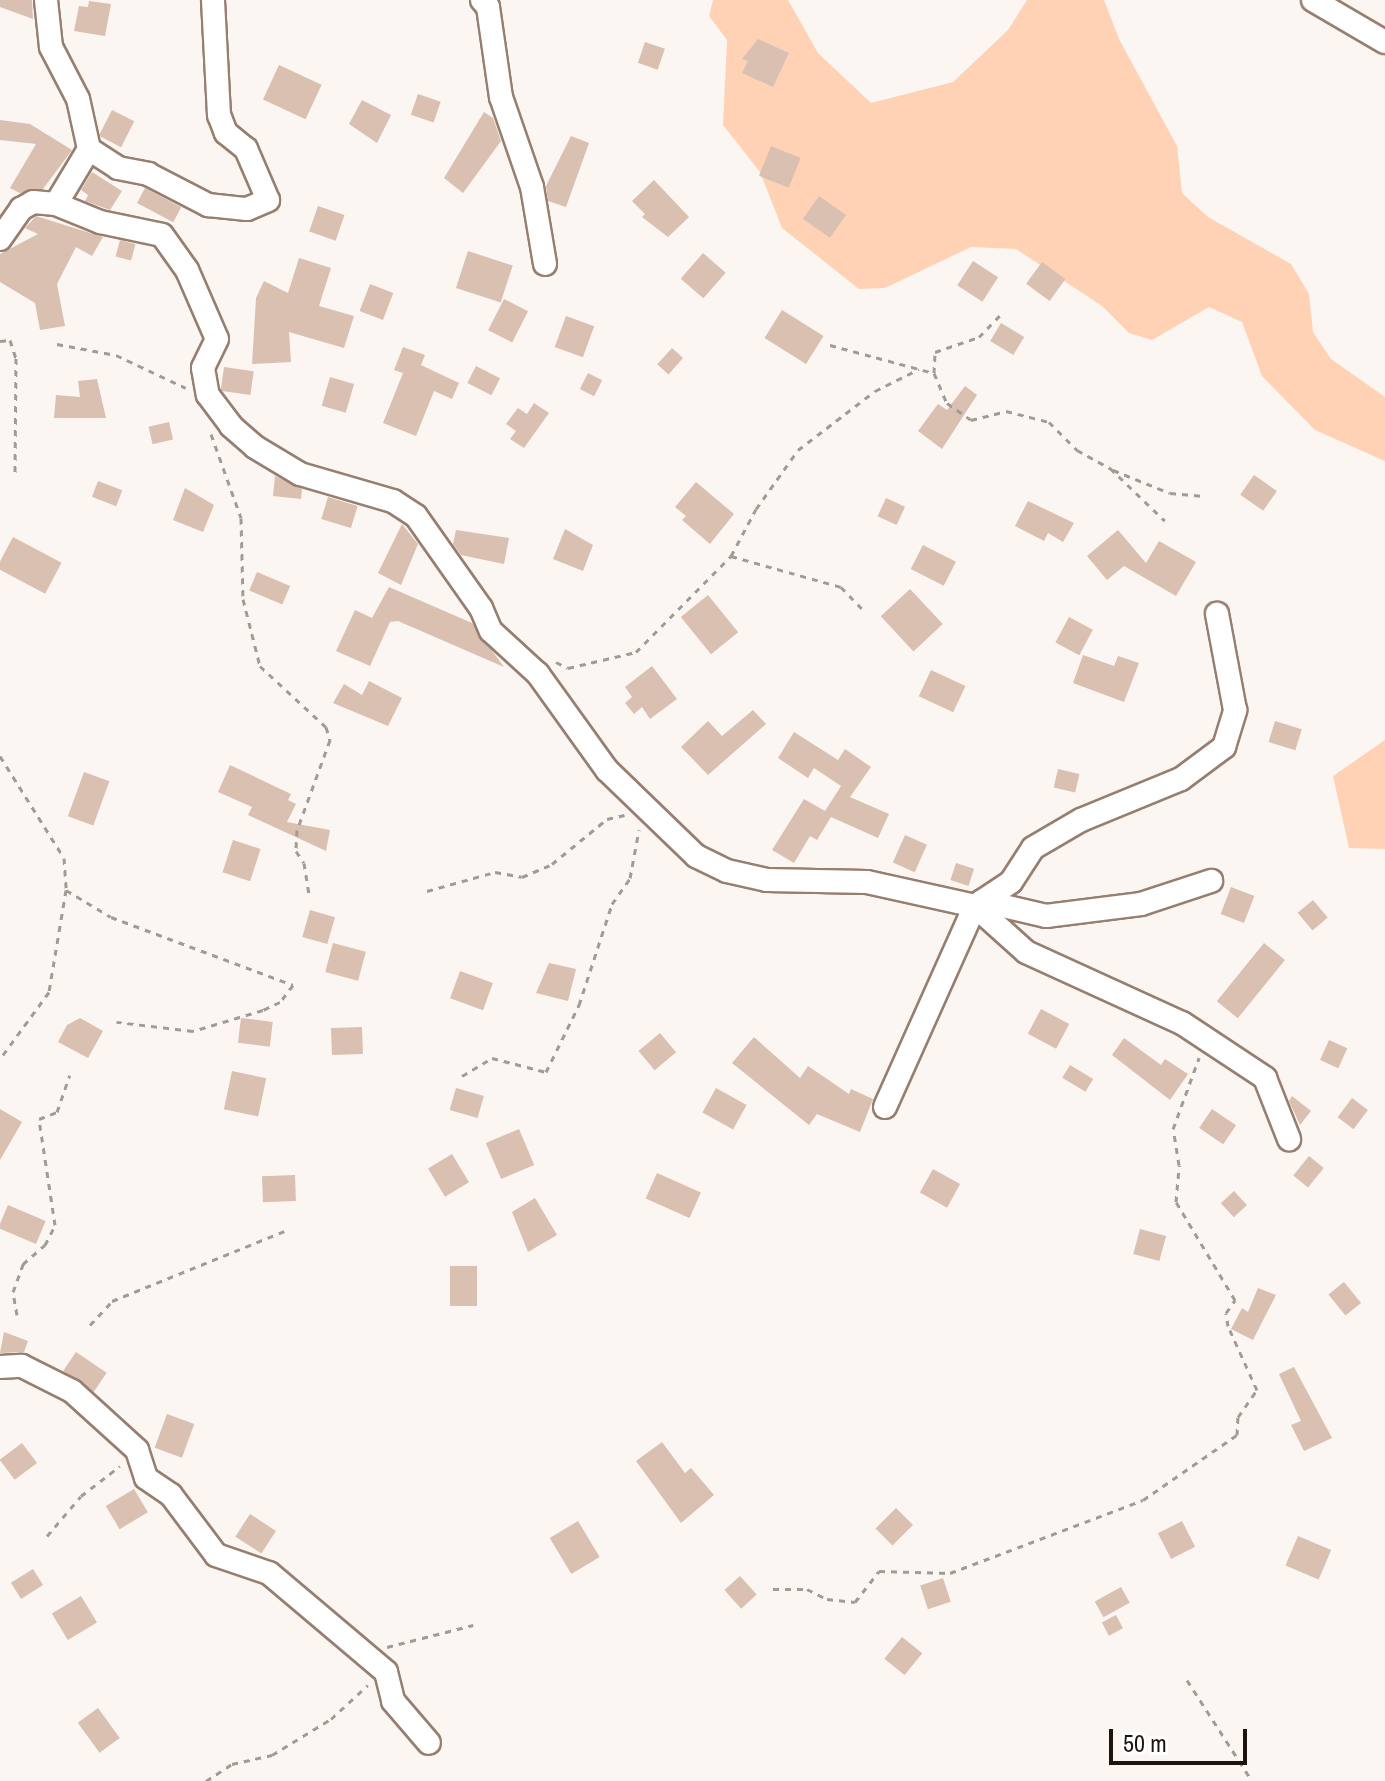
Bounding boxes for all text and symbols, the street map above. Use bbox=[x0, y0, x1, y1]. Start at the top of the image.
scale bar bbox=[1113, 1713, 1251, 1763]
text: 50 m bbox=[1123, 1727, 1167, 1759]

